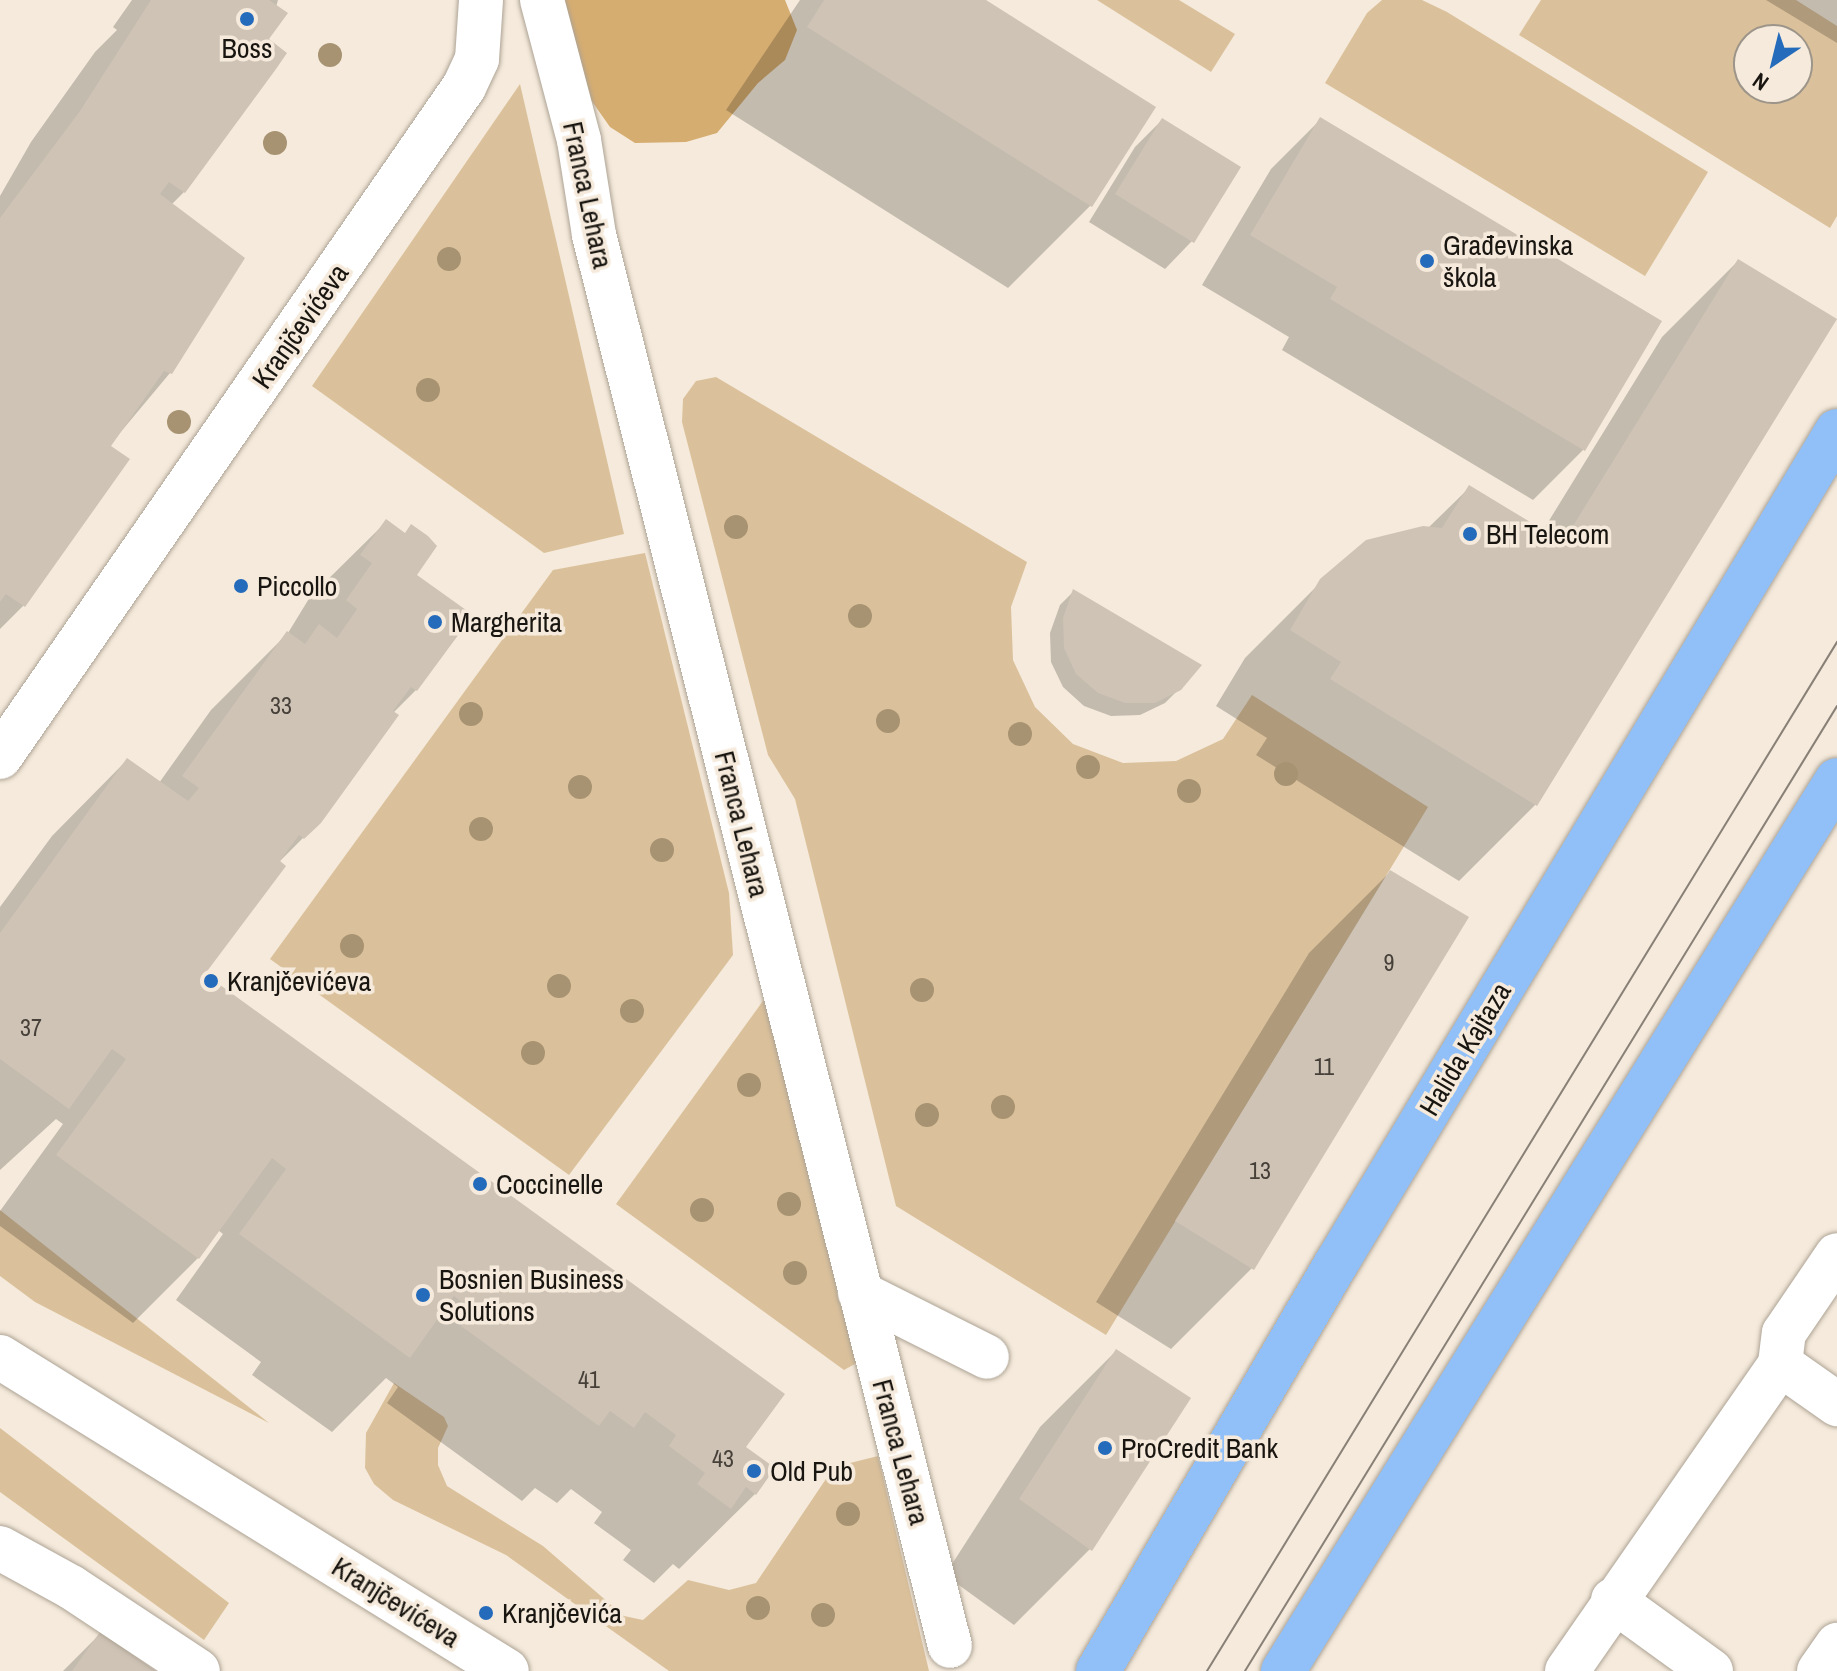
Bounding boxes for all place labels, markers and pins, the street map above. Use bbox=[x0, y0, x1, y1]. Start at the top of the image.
marker: Boss bbox=[238, 10, 256, 28]
place label: Boss bbox=[221, 31, 273, 65]
place label: Građevinska škola bbox=[1443, 228, 1573, 294]
marker: Građevinska škola bbox=[1418, 252, 1436, 270]
place label: BH Telecom bbox=[1486, 517, 1610, 551]
marker: BH Telecom bbox=[1461, 525, 1479, 543]
place label: Piccollo bbox=[257, 569, 337, 603]
marker: Piccollo bbox=[232, 577, 250, 595]
place label: Margherita bbox=[451, 605, 562, 639]
marker: Margherita bbox=[426, 613, 444, 631]
place label: Kranjčevićeva bbox=[227, 964, 371, 998]
marker: Kranjčevićeva bbox=[202, 972, 220, 990]
place label: Coccinelle bbox=[496, 1167, 603, 1201]
marker: Coccinelle bbox=[471, 1175, 489, 1193]
place label: Bosnien Business Solutions bbox=[439, 1262, 624, 1328]
marker: Bosnien Business Solutions bbox=[414, 1286, 432, 1304]
place label: ProCredit Bank bbox=[1121, 1431, 1278, 1465]
marker: ProCredit Bank bbox=[1096, 1439, 1114, 1457]
place label: Old Pub bbox=[770, 1454, 853, 1488]
marker: Old Pub bbox=[745, 1462, 763, 1480]
place label: Kranjčevića bbox=[502, 1596, 622, 1630]
marker: Kranjčevića bbox=[477, 1604, 495, 1622]

